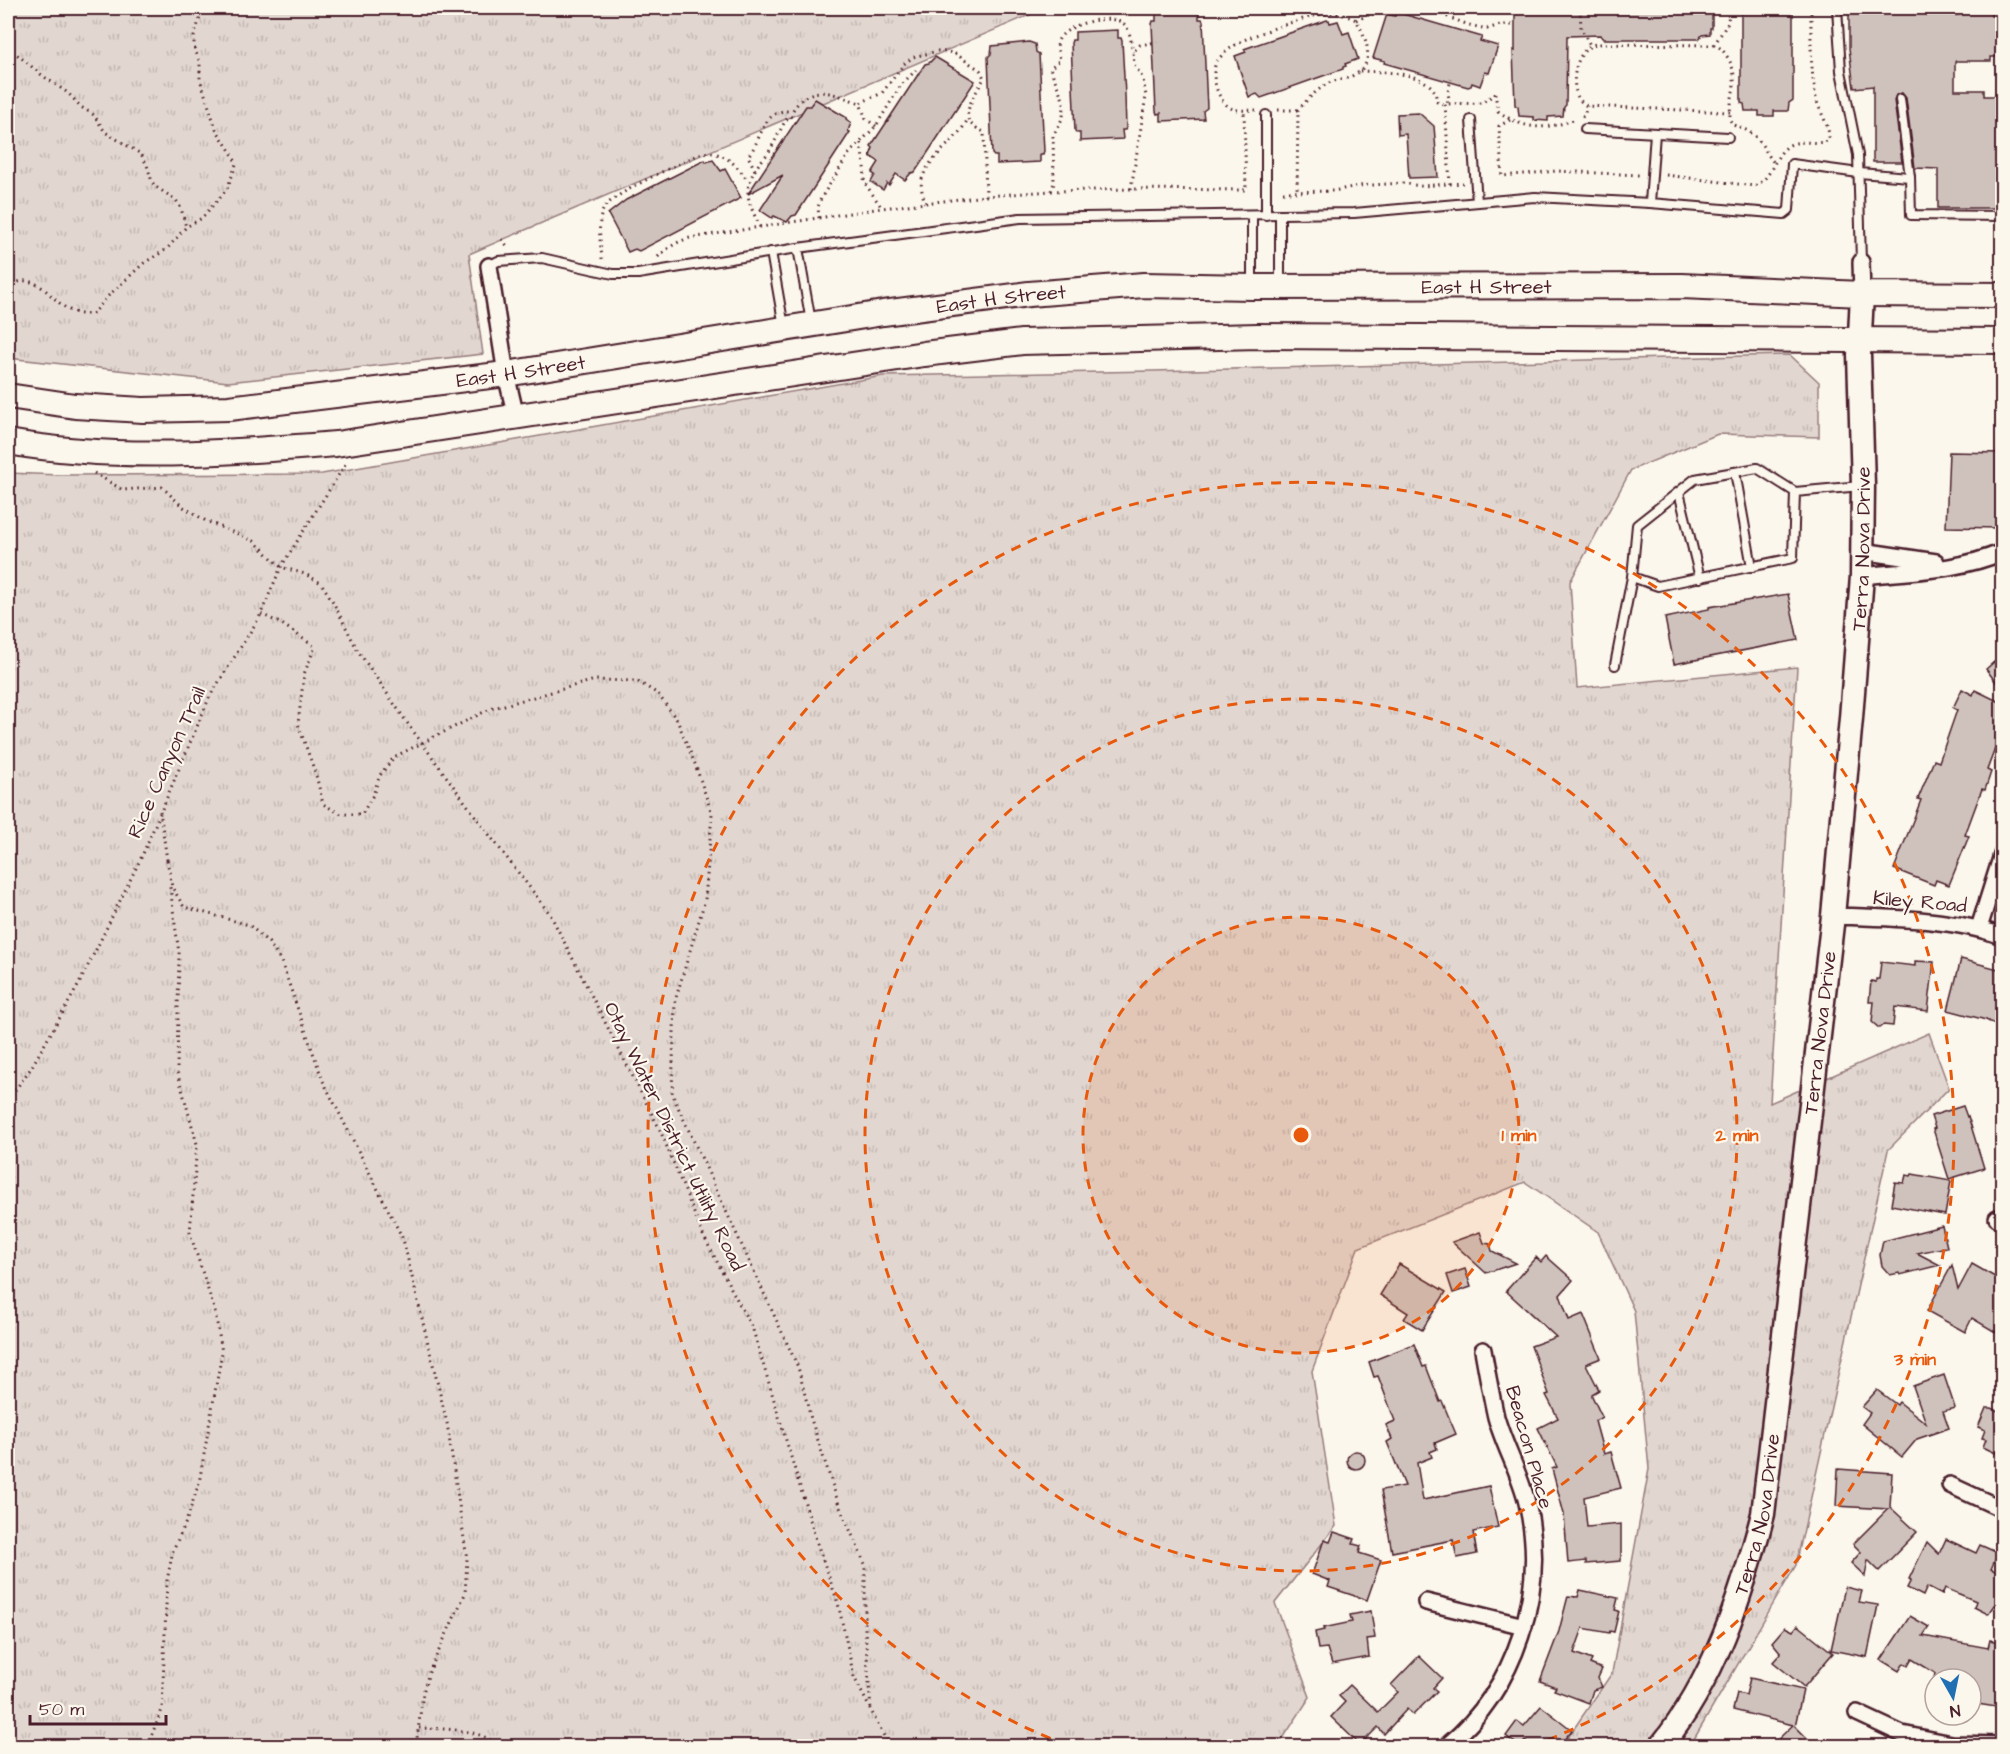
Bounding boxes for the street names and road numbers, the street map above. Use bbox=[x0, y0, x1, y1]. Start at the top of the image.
street label: East H Street bbox=[1421, 273, 1552, 302]
street label: East H Street bbox=[935, 278, 1067, 321]
street label: East H Street bbox=[455, 348, 587, 395]
street label: Terra Nova Drive bbox=[1845, 466, 1878, 632]
street label: Rice Canyon Trail bbox=[121, 682, 214, 843]
street label: Kiley Road bbox=[1872, 884, 1968, 921]
street label: Terra Nova Drive bbox=[1797, 949, 1844, 1116]
street label: Otay Water District Utility Road bbox=[596, 997, 752, 1276]
street label: Beacon Place bbox=[1498, 1383, 1560, 1512]
street label: Terra Nova Drive bbox=[1727, 1432, 1787, 1599]

